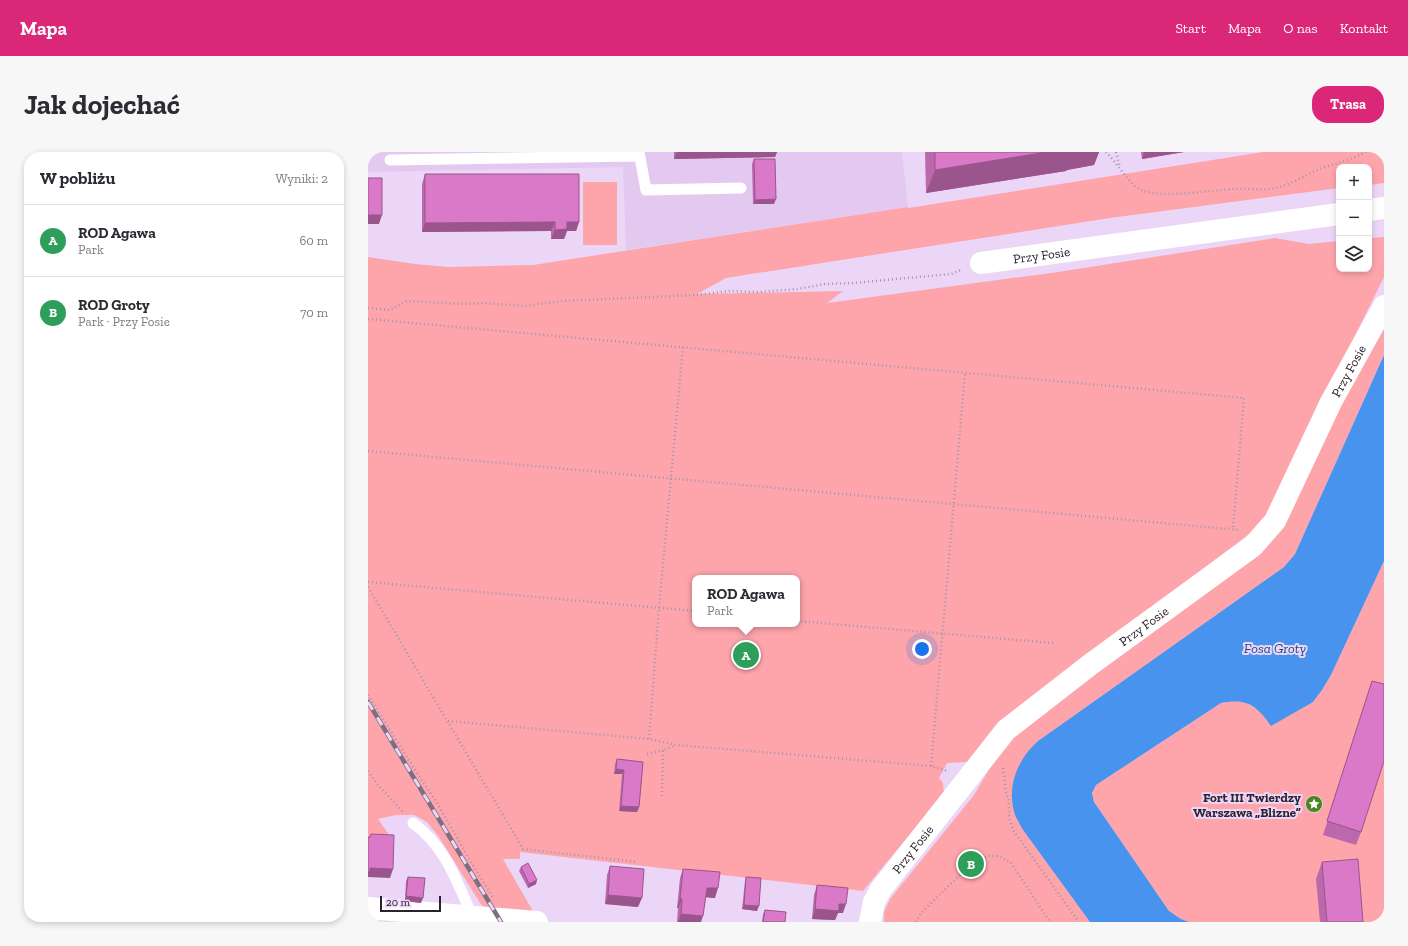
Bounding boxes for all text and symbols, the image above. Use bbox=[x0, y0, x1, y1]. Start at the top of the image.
text: Mapa bbox=[20, 17, 67, 40]
text: Start bbox=[1175, 20, 1206, 37]
text: Mapa bbox=[1228, 20, 1261, 37]
text: O nas bbox=[1283, 20, 1318, 37]
text: Kontakt bbox=[1340, 20, 1388, 37]
button: Trasa bbox=[1312, 86, 1384, 123]
text: Jak dojechać bbox=[24, 88, 180, 121]
map controls bbox=[1336, 164, 1372, 272]
button: + bbox=[1336, 164, 1372, 200]
text: W pobliżu bbox=[40, 168, 115, 188]
text: Wyniki: 2 bbox=[276, 171, 328, 186]
button: − bbox=[1336, 200, 1372, 236]
text: ROD Agawa bbox=[78, 224, 156, 242]
text: A bbox=[49, 233, 57, 248]
text: 60 m bbox=[299, 233, 328, 248]
button: layers bbox=[1336, 236, 1372, 272]
text: Park bbox=[78, 242, 104, 257]
street label: Przy Fosie bbox=[1012, 244, 1071, 267]
text: ROD Groty bbox=[78, 296, 150, 314]
text: B bbox=[49, 305, 57, 320]
text: 70 m bbox=[300, 305, 328, 320]
text: Park · Przy Fosie bbox=[78, 314, 170, 329]
street label: Przy Fosie bbox=[1328, 342, 1369, 400]
popup bbox=[692, 575, 800, 627]
text: ROD Agawa bbox=[707, 585, 785, 603]
text: Park bbox=[707, 603, 733, 618]
street label: Przy Fosie bbox=[1116, 603, 1171, 649]
your location bbox=[912, 639, 932, 659]
pin: A bbox=[733, 640, 759, 670]
water label: Fosa Groty bbox=[1244, 640, 1307, 657]
place label: Fort III Twierdzy Warszawa „Blizne” bbox=[1193, 790, 1301, 820]
place icon: Fort III Twierdzy Warszawa „Blizne” bbox=[1304, 794, 1324, 814]
street label: Przy Fosie bbox=[889, 822, 936, 877]
pin: B bbox=[958, 849, 984, 879]
scale bar bbox=[380, 894, 441, 913]
text: 20 m bbox=[386, 896, 410, 909]

